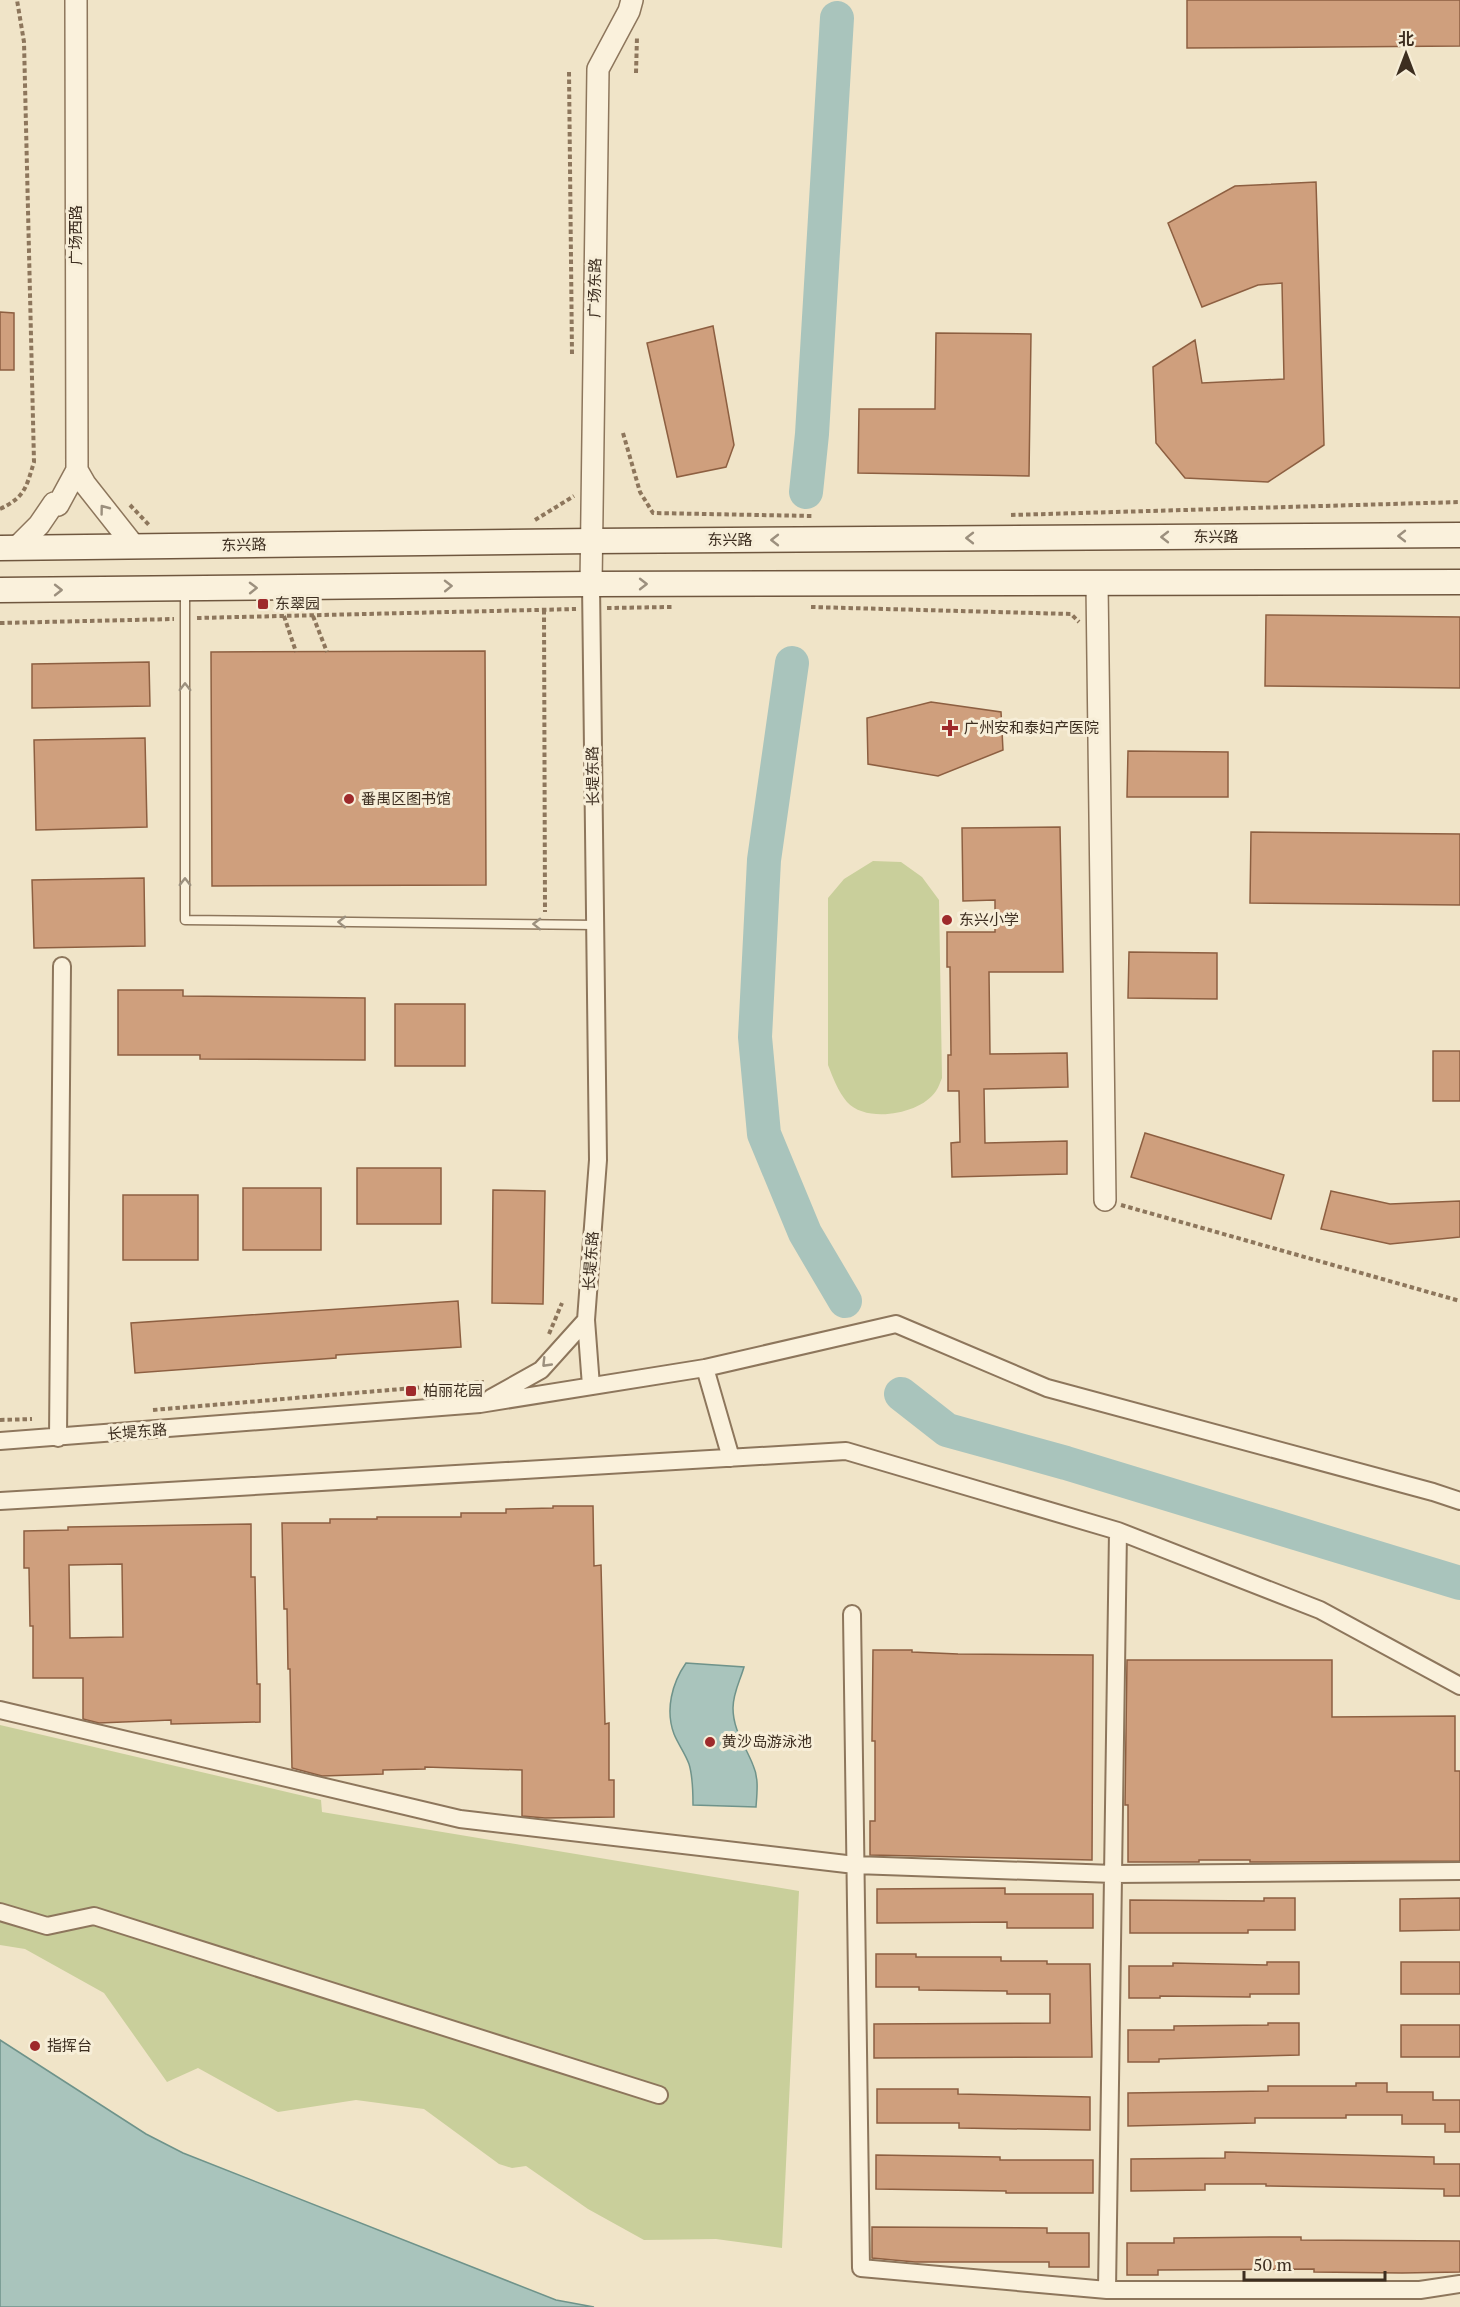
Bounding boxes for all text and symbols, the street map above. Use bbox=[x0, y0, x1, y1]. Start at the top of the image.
north arrow bbox=[1376, 24, 1436, 84]
text: 北 bbox=[1398, 28, 1414, 50]
street label: 广场西路 bbox=[65, 205, 85, 265]
street label: 广场东路 bbox=[583, 258, 605, 318]
one-way arrow bbox=[100, 504, 111, 515]
street label: 东兴路 bbox=[1193, 526, 1239, 546]
street label: 东兴路 bbox=[707, 529, 753, 549]
one-way arrow bbox=[1397, 529, 1406, 542]
one-way arrow bbox=[1160, 531, 1169, 543]
one-way arrow bbox=[965, 532, 974, 544]
street label: 东兴路 bbox=[221, 534, 267, 554]
one-way arrow bbox=[770, 534, 779, 546]
one-way arrow bbox=[639, 578, 648, 590]
one-way arrow bbox=[444, 580, 453, 592]
one-way arrow bbox=[249, 582, 258, 594]
one-way arrow bbox=[54, 584, 63, 596]
place label: 东翠园 bbox=[275, 593, 320, 613]
marker: 东翠园 bbox=[256, 597, 270, 611]
one-way arrow bbox=[179, 683, 191, 692]
place label: 广州安和泰妇产医院 bbox=[964, 717, 1099, 737]
marker: 广州安和泰妇产医院 bbox=[941, 719, 959, 737]
street label: 长堤东路 bbox=[581, 746, 603, 806]
place label: 番禺区图书馆 bbox=[361, 788, 451, 808]
marker: 番禺区图书馆 bbox=[342, 792, 356, 806]
one-way arrow bbox=[179, 878, 191, 887]
place label: 东兴小学 bbox=[959, 909, 1019, 929]
marker: 东兴小学 bbox=[940, 913, 954, 927]
one-way arrow bbox=[337, 916, 346, 928]
one-way arrow bbox=[532, 918, 541, 930]
street label: 长堤东路 bbox=[578, 1230, 602, 1292]
one-way arrow bbox=[543, 1356, 554, 1367]
place label: 柏丽花园 bbox=[423, 1380, 483, 1400]
marker: 柏丽花园 bbox=[404, 1384, 418, 1398]
street label: 长堤东路 bbox=[106, 1418, 168, 1444]
place label: 黄沙岛游泳池 bbox=[722, 1731, 812, 1751]
marker: 黄沙岛游泳池 bbox=[703, 1735, 717, 1749]
place label: 指挥台 bbox=[47, 2035, 92, 2055]
marker: 指挥台 bbox=[28, 2039, 42, 2053]
scale bar bbox=[1244, 2244, 1385, 2282]
text: 50 m bbox=[1253, 2252, 1293, 2276]

